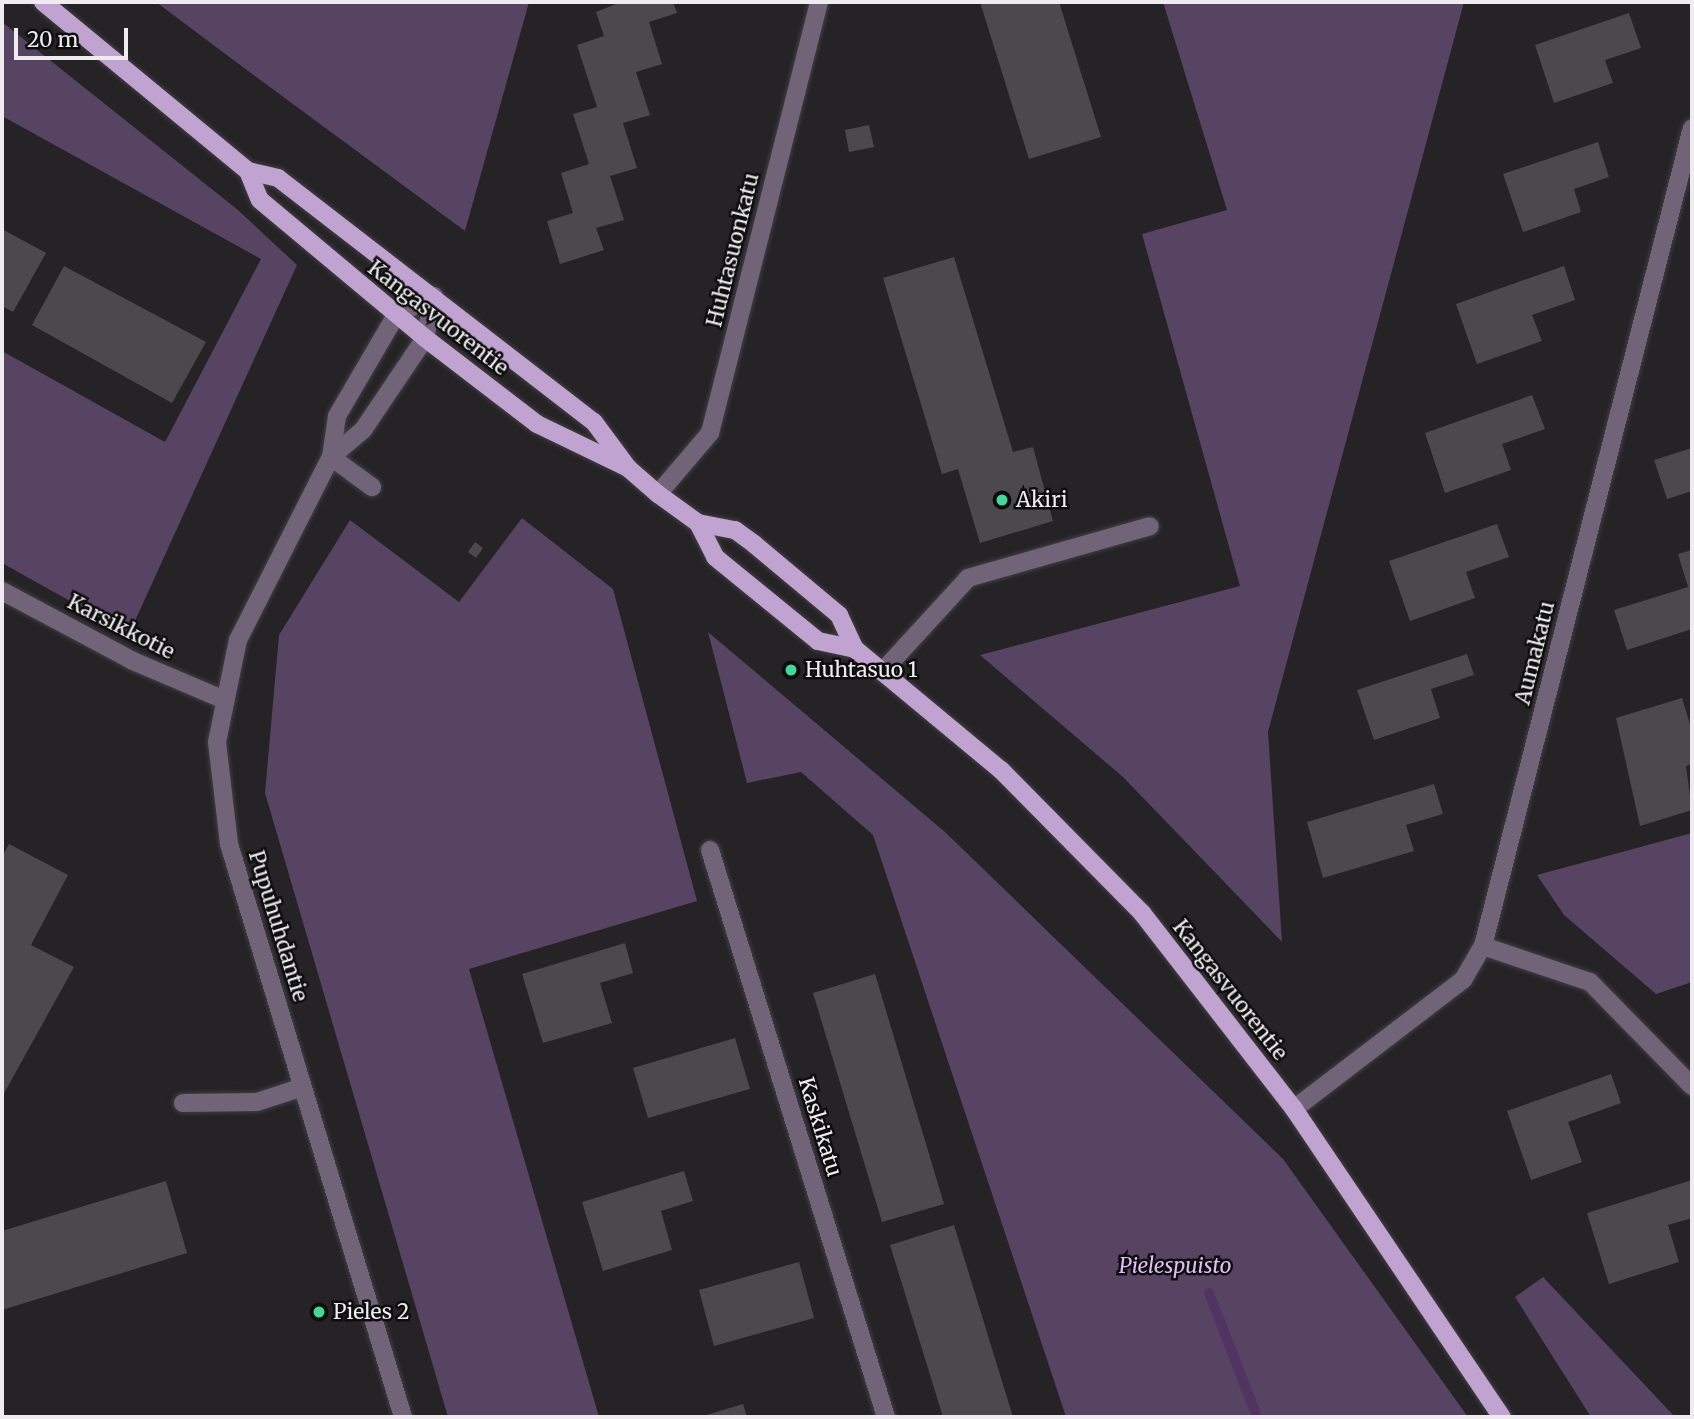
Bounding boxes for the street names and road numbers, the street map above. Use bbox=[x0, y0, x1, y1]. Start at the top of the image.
street label: Huhtasuonkatu bbox=[702, 170, 764, 330]
street label: Kangasvuorentie bbox=[363, 255, 513, 381]
street label: Karsikkotie bbox=[63, 589, 179, 665]
street label: Aumakatu bbox=[1510, 599, 1560, 707]
street label: Pupuhuhdantie bbox=[243, 848, 313, 1004]
street label: Kangasvuorentie bbox=[1167, 915, 1293, 1065]
street label: Kaskikatu bbox=[793, 1074, 847, 1180]

